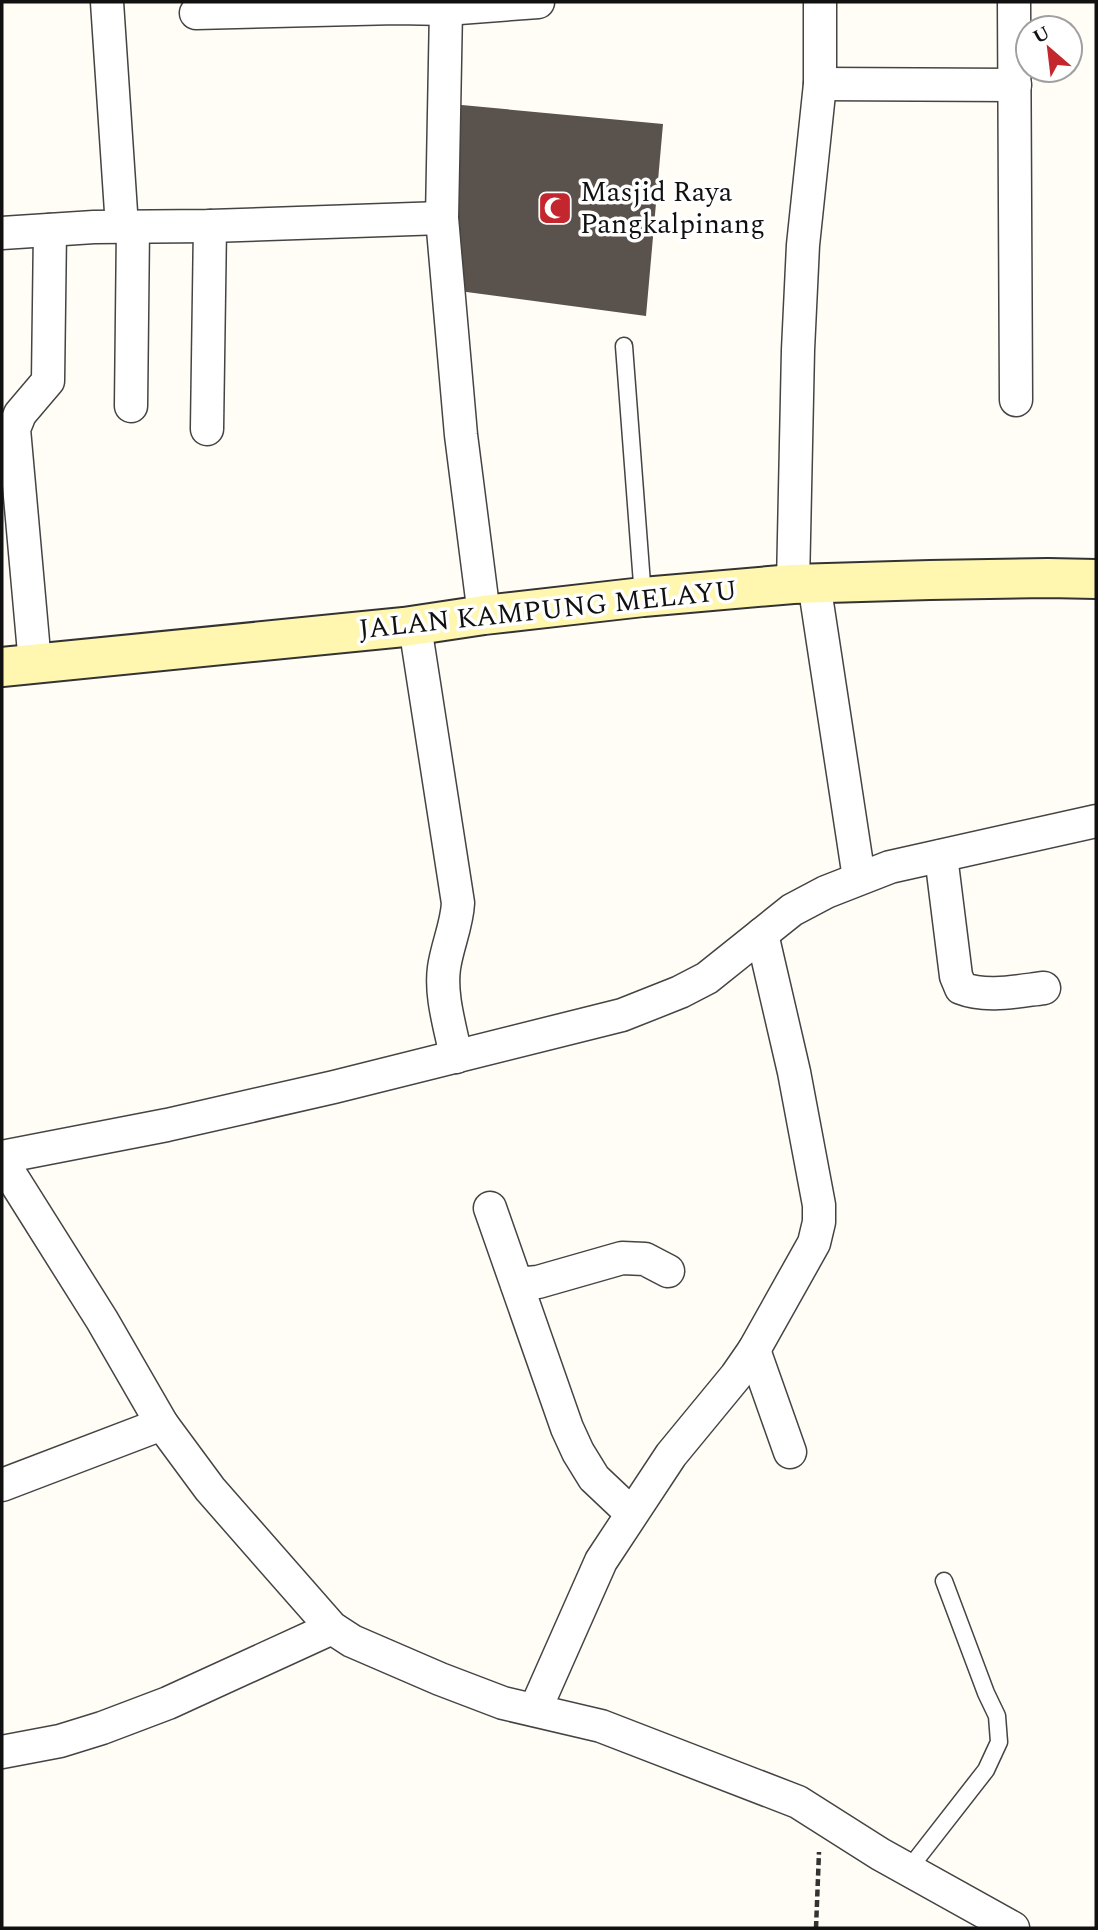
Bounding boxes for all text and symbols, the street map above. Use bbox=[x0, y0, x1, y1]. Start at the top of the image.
north arrow bbox=[1014, 14, 1084, 84]
text: U bbox=[1028, 19, 1056, 52]
place label: Masjid Raya Pangkalpinang bbox=[580, 171, 765, 246]
mosque icon: Masjid Raya Pangkalpinang bbox=[536, 189, 574, 227]
street label: JALAN KAMPUNG MELAYU bbox=[357, 569, 739, 651]

